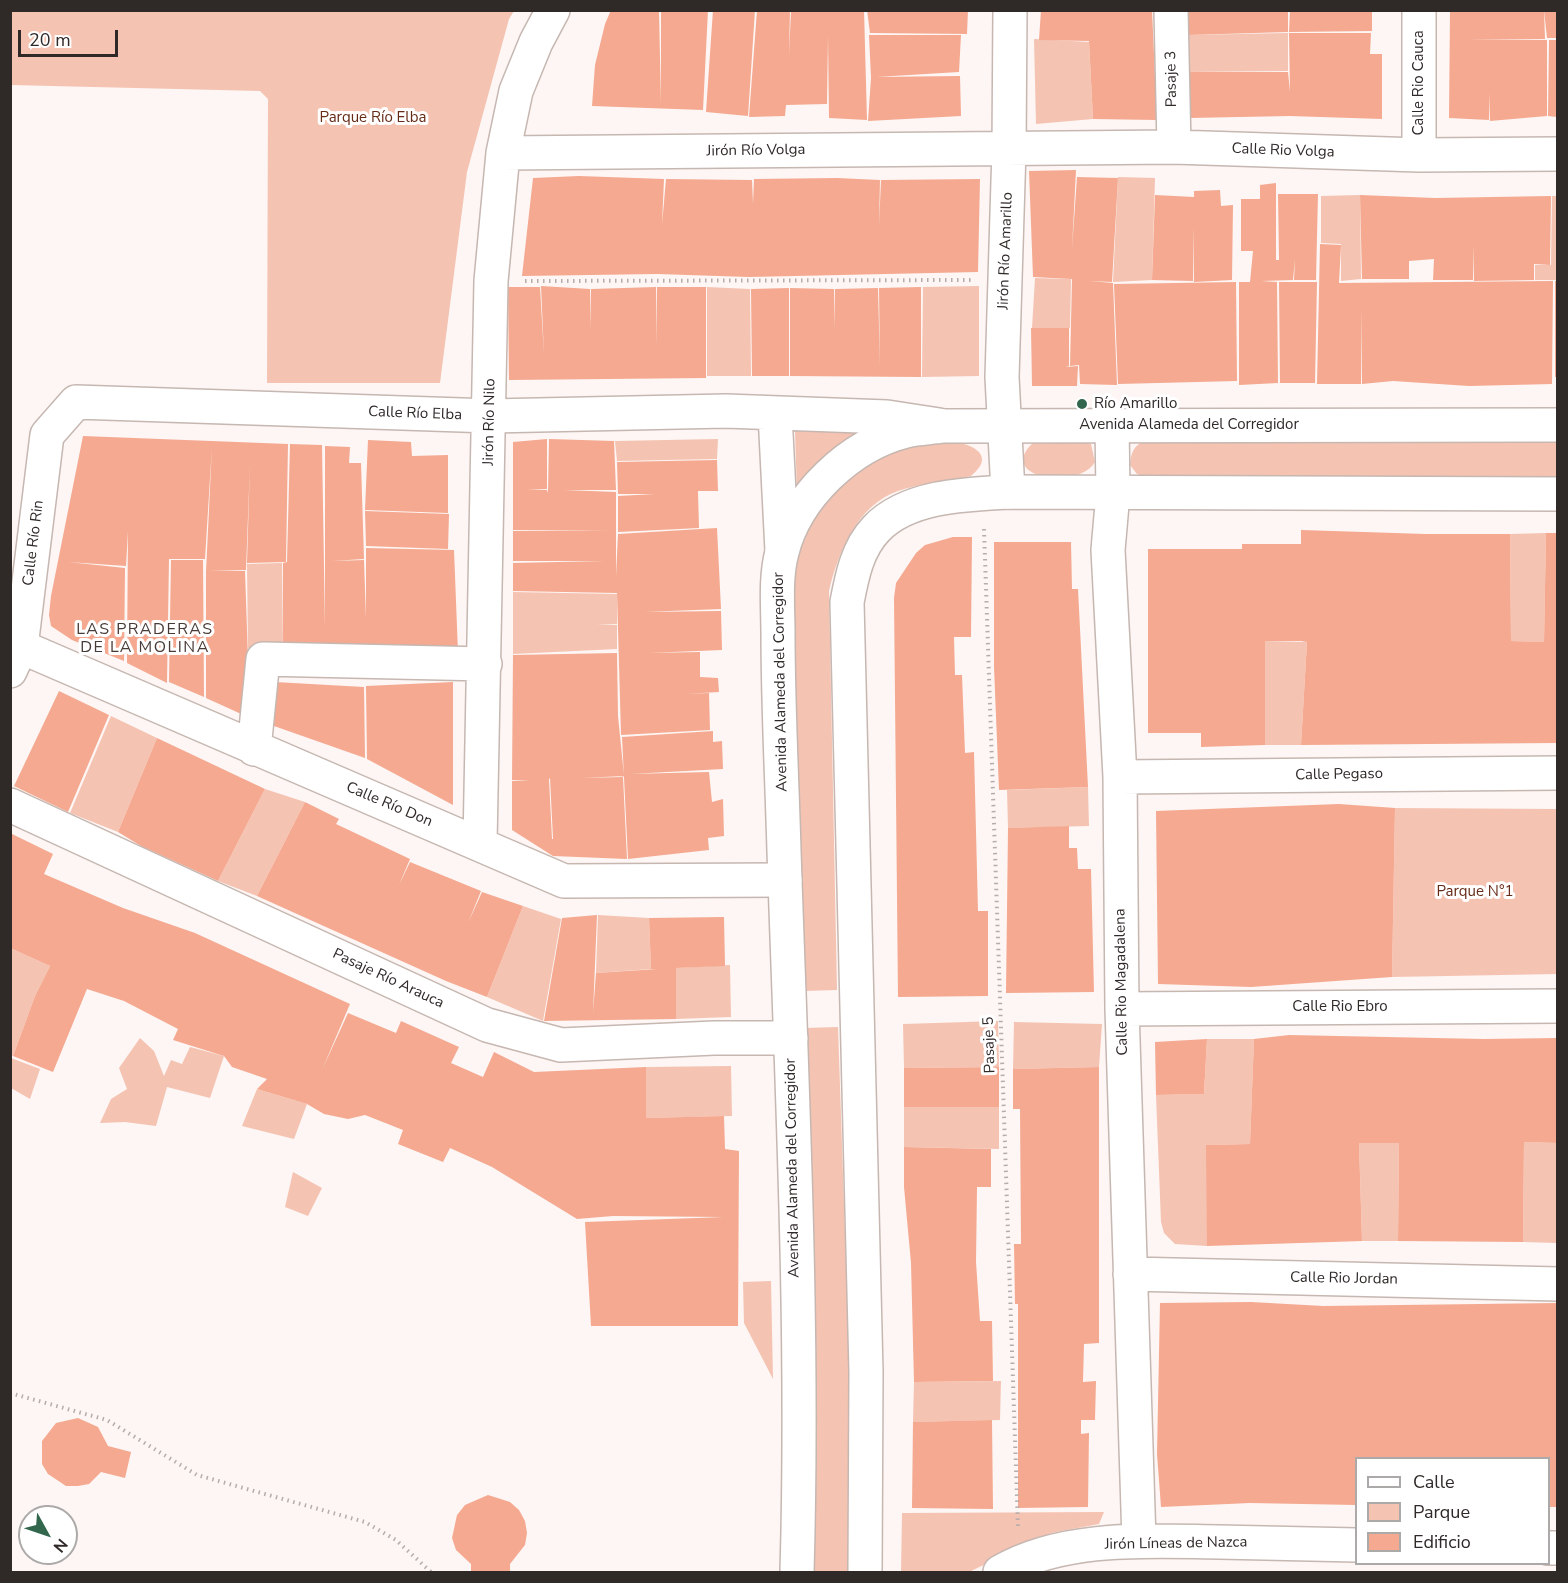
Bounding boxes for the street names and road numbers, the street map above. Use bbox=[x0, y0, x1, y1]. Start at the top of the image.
street label: Calle Rio Cauca bbox=[1410, 30, 1428, 136]
street label: Pasaje 3 bbox=[1163, 51, 1181, 107]
street label: Calle Rio Volga bbox=[1231, 140, 1335, 162]
street label: Jirón Río Volga bbox=[706, 141, 806, 161]
street label: Jirón Río Amarillo bbox=[995, 192, 1017, 310]
street label: Jirón Río Nilo bbox=[480, 378, 500, 466]
street label: Calle Río Elba bbox=[368, 403, 462, 425]
street label: Avenida Alameda del Corregidor bbox=[1079, 416, 1299, 434]
street label: Calle Río Rin bbox=[20, 499, 48, 587]
street label: Avenida Alameda del Corregidor bbox=[770, 572, 792, 792]
street label: Calle Pegaso bbox=[1295, 765, 1383, 785]
street label: Calle Río Don bbox=[343, 779, 435, 831]
street label: Calle Rio Magadalena bbox=[1112, 908, 1132, 1056]
street label: Pasaje Río Arauca bbox=[329, 945, 447, 1013]
street label: Calle Rio Ebro bbox=[1292, 998, 1388, 1016]
street label: Pasaje 5 bbox=[980, 1016, 1000, 1074]
street label: Avenida Alameda del Corregidor bbox=[782, 1058, 804, 1278]
street label: Calle Rio Jordan bbox=[1290, 1269, 1398, 1289]
street label: Jirón Líneas de Nazca bbox=[1104, 1534, 1248, 1554]

